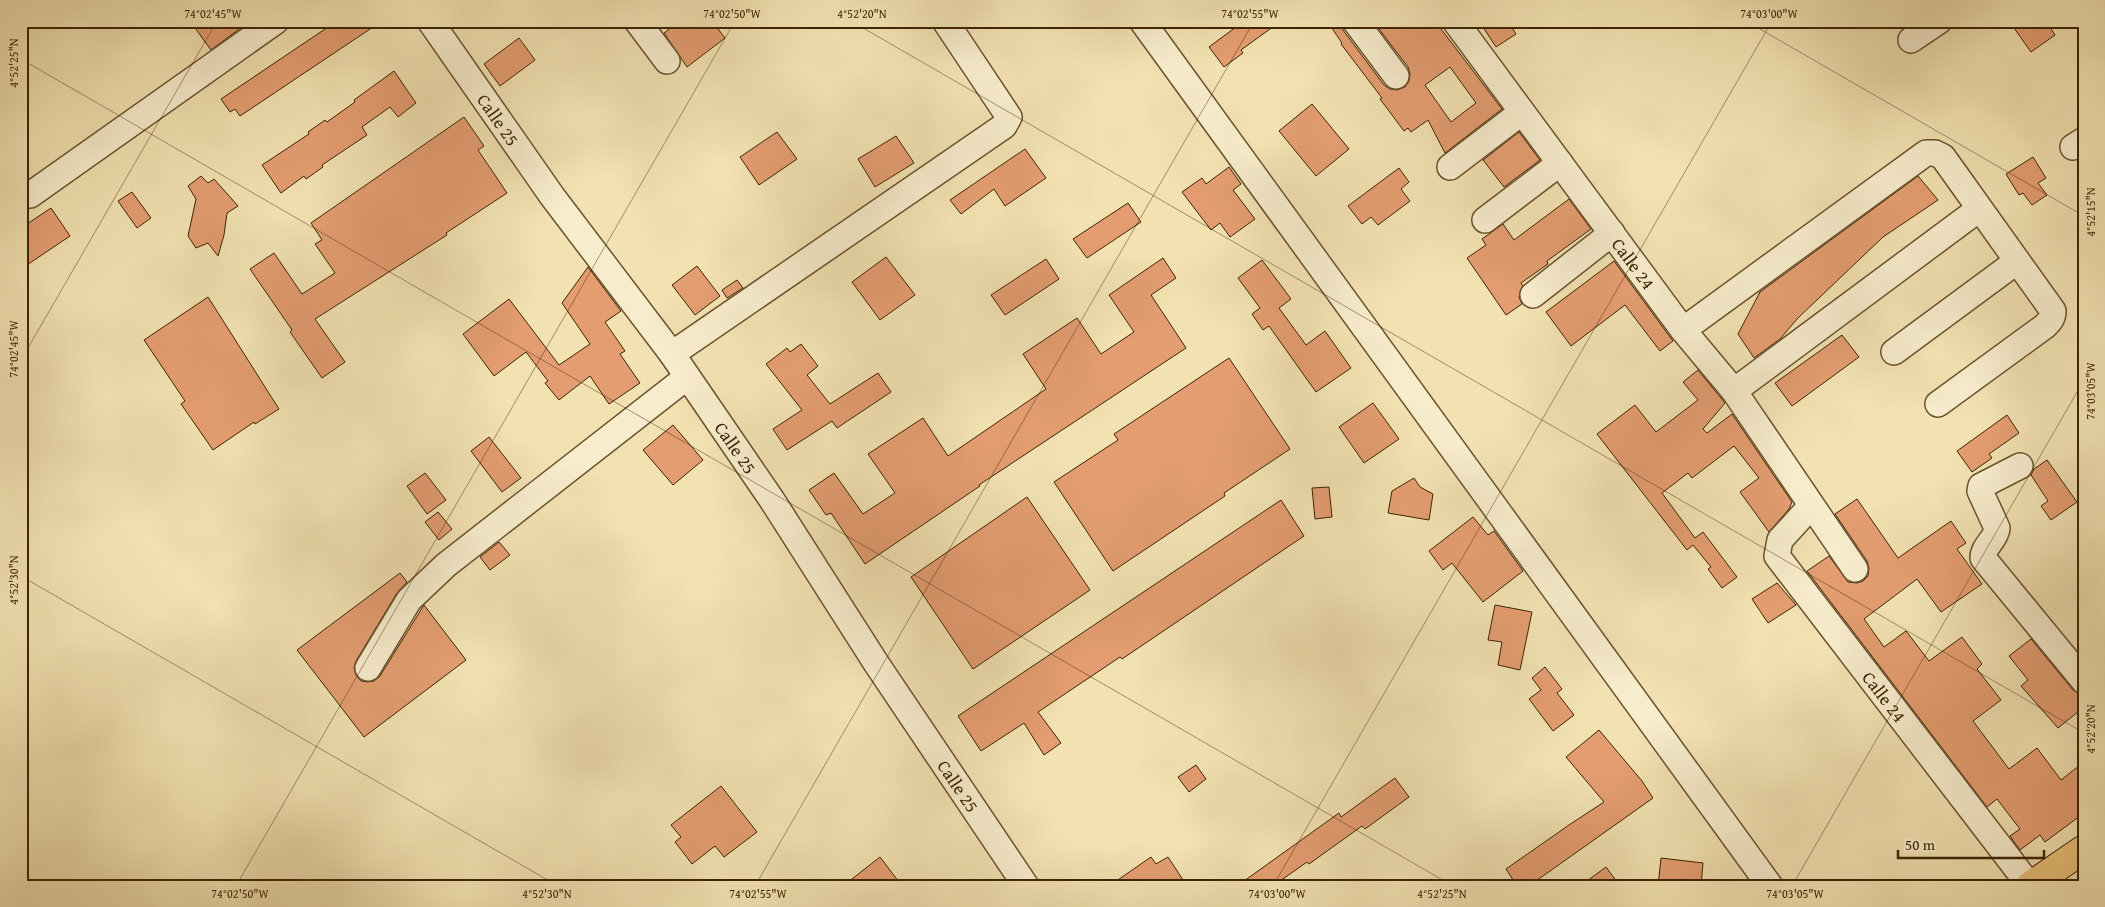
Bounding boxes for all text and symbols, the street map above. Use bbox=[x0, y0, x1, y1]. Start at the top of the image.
text: 74°02'45"W bbox=[184, 5, 243, 22]
text: 74°02'50"W bbox=[703, 5, 762, 22]
text: 4°52'20"N bbox=[837, 5, 887, 22]
text: 74°02'55"W bbox=[1221, 5, 1280, 22]
text: 74°03'00"W bbox=[1740, 5, 1799, 22]
text: 4°52'25"N bbox=[5, 38, 22, 88]
street label: Calle 25 bbox=[471, 88, 526, 151]
text: 4°52'15"N bbox=[2082, 187, 2099, 237]
street label: Calle 24 bbox=[1606, 232, 1662, 295]
text: 74°02'45"W bbox=[5, 319, 22, 378]
text: 74°03'05"W bbox=[2082, 361, 2099, 420]
street label: Calle 25 bbox=[708, 416, 764, 479]
text: 4°52'30"N bbox=[5, 555, 22, 605]
street label: Calle 24 bbox=[1856, 665, 1913, 728]
text: 4°52'20"N bbox=[2082, 704, 2099, 754]
street label: Calle 25 bbox=[931, 754, 986, 817]
scale bar bbox=[1898, 827, 2044, 859]
text: 50 m bbox=[1905, 834, 1936, 855]
text: 74°02'50"W bbox=[211, 885, 270, 902]
text: 4°52'30"N bbox=[522, 885, 572, 902]
text: 74°02'55"W bbox=[729, 885, 788, 902]
text: 74°03'00"W bbox=[1248, 885, 1307, 902]
text: 4°52'25"N bbox=[1417, 885, 1467, 902]
text: 74°03'05"W bbox=[1766, 885, 1825, 902]

